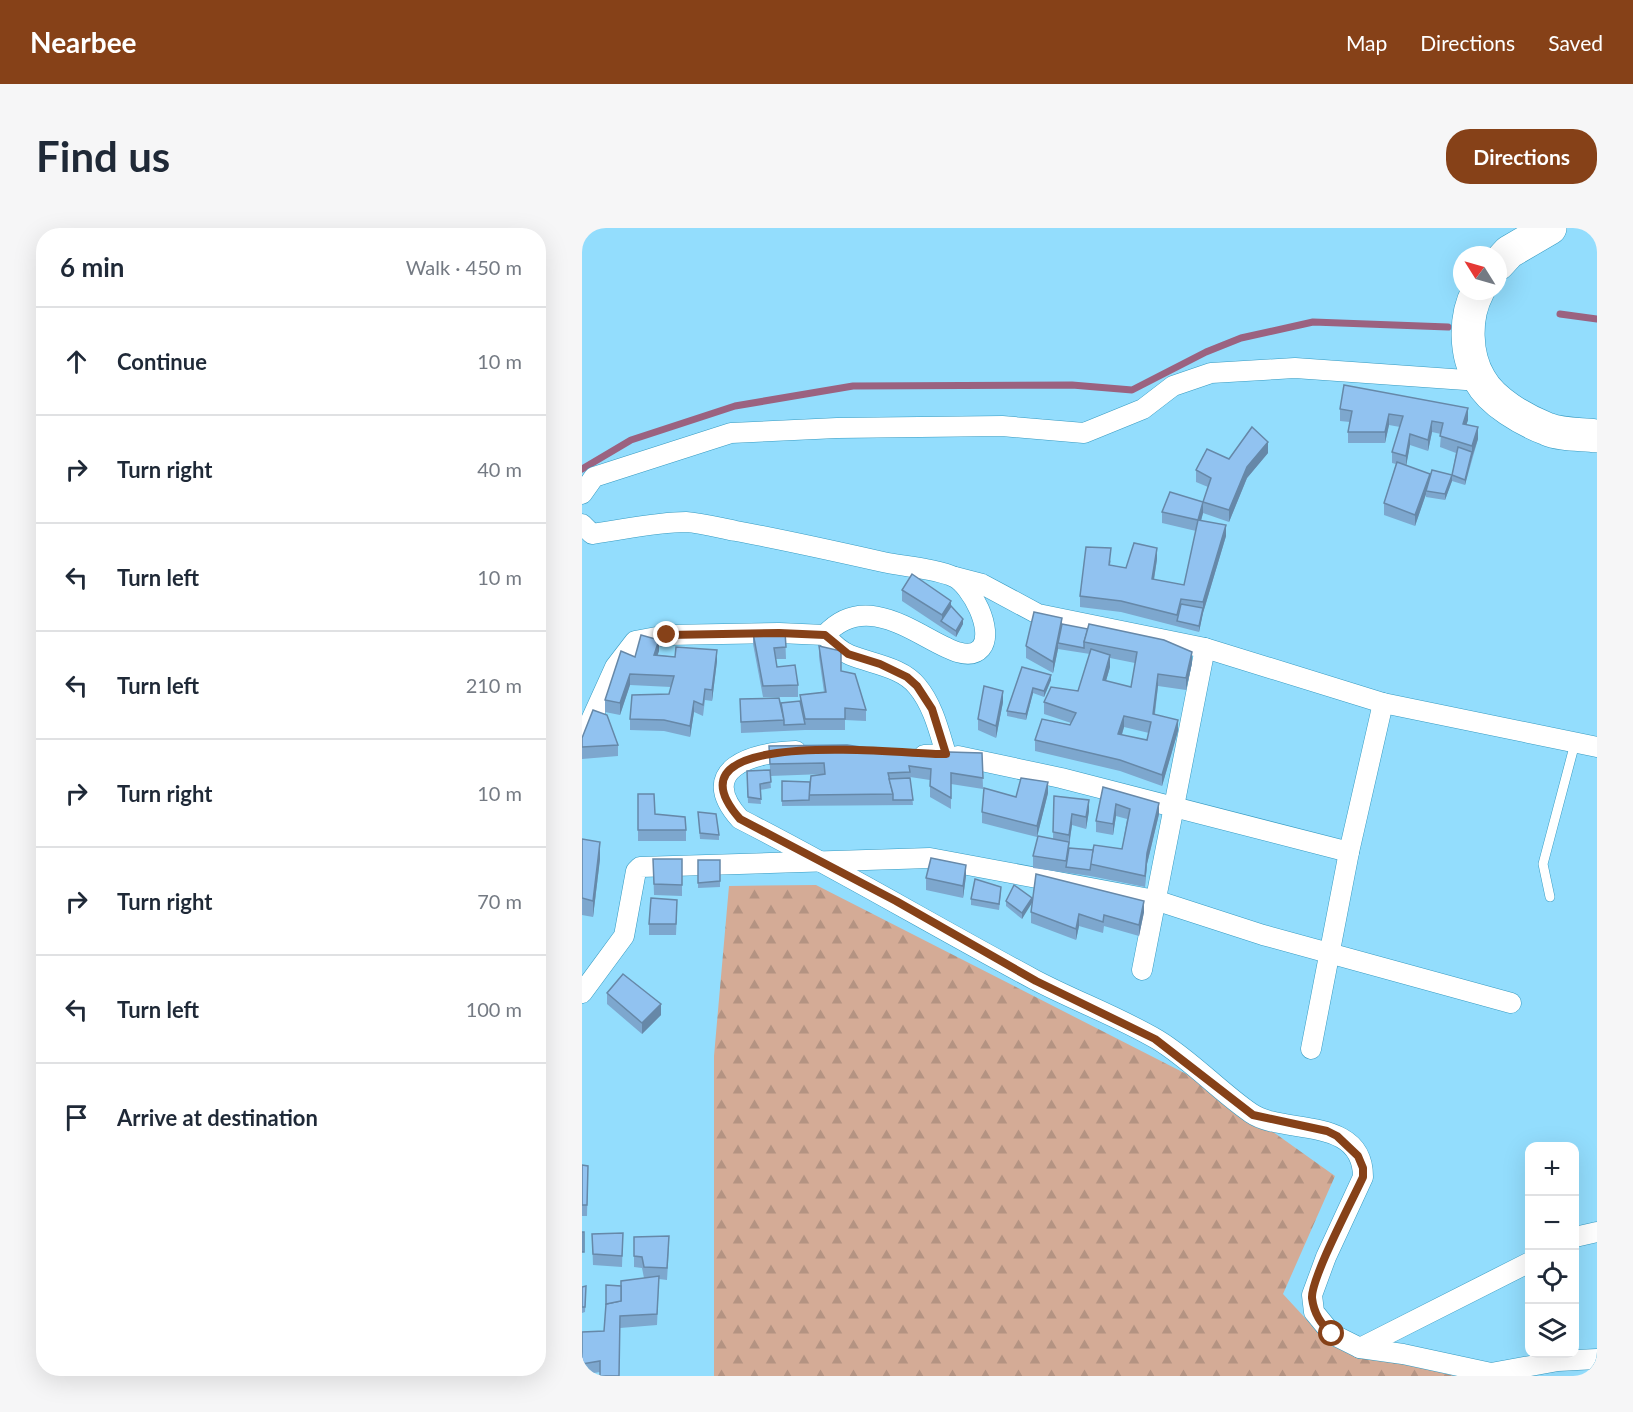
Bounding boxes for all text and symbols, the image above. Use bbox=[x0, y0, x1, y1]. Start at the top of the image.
text: Nearbee bbox=[30, 25, 137, 59]
text: Map bbox=[1346, 30, 1387, 55]
text: Directions bbox=[1420, 30, 1515, 55]
text: Saved bbox=[1548, 30, 1603, 55]
button: Directions bbox=[1446, 129, 1597, 184]
text: Find us bbox=[36, 131, 170, 181]
north arrow bbox=[1453, 246, 1507, 300]
text: 6 min bbox=[60, 251, 124, 283]
text: Walk · 450 m bbox=[406, 255, 522, 279]
icon: ahead bbox=[60, 345, 93, 378]
text: Continue bbox=[117, 348, 207, 375]
text: 10 m bbox=[477, 349, 522, 373]
icon: right bbox=[60, 453, 93, 486]
text: Turn right bbox=[117, 456, 212, 483]
text: 40 m bbox=[477, 457, 522, 481]
icon: left bbox=[60, 561, 93, 594]
text: Turn left bbox=[117, 564, 199, 591]
text: 10 m bbox=[477, 565, 522, 589]
route end bbox=[653, 621, 679, 647]
icon: left bbox=[60, 669, 93, 702]
text: Turn left bbox=[117, 672, 199, 699]
text: 210 m bbox=[466, 673, 522, 697]
icon: right bbox=[60, 777, 93, 810]
text: Turn right bbox=[117, 780, 212, 807]
text: 10 m bbox=[477, 781, 522, 805]
icon: right bbox=[60, 885, 93, 918]
text: Turn right bbox=[117, 888, 212, 915]
text: 70 m bbox=[477, 889, 522, 913]
icon: left bbox=[60, 993, 93, 1026]
text: Turn left bbox=[117, 996, 199, 1023]
text: 100 m bbox=[466, 997, 522, 1021]
icon: arrive bbox=[60, 1101, 93, 1134]
text: Arrive at destination bbox=[117, 1104, 318, 1131]
map controls bbox=[1525, 1142, 1579, 1358]
button: + bbox=[1525, 1142, 1579, 1196]
button: − bbox=[1525, 1196, 1579, 1250]
button: locate bbox=[1525, 1250, 1579, 1304]
button: layers bbox=[1525, 1304, 1579, 1358]
route start bbox=[1318, 1320, 1344, 1346]

